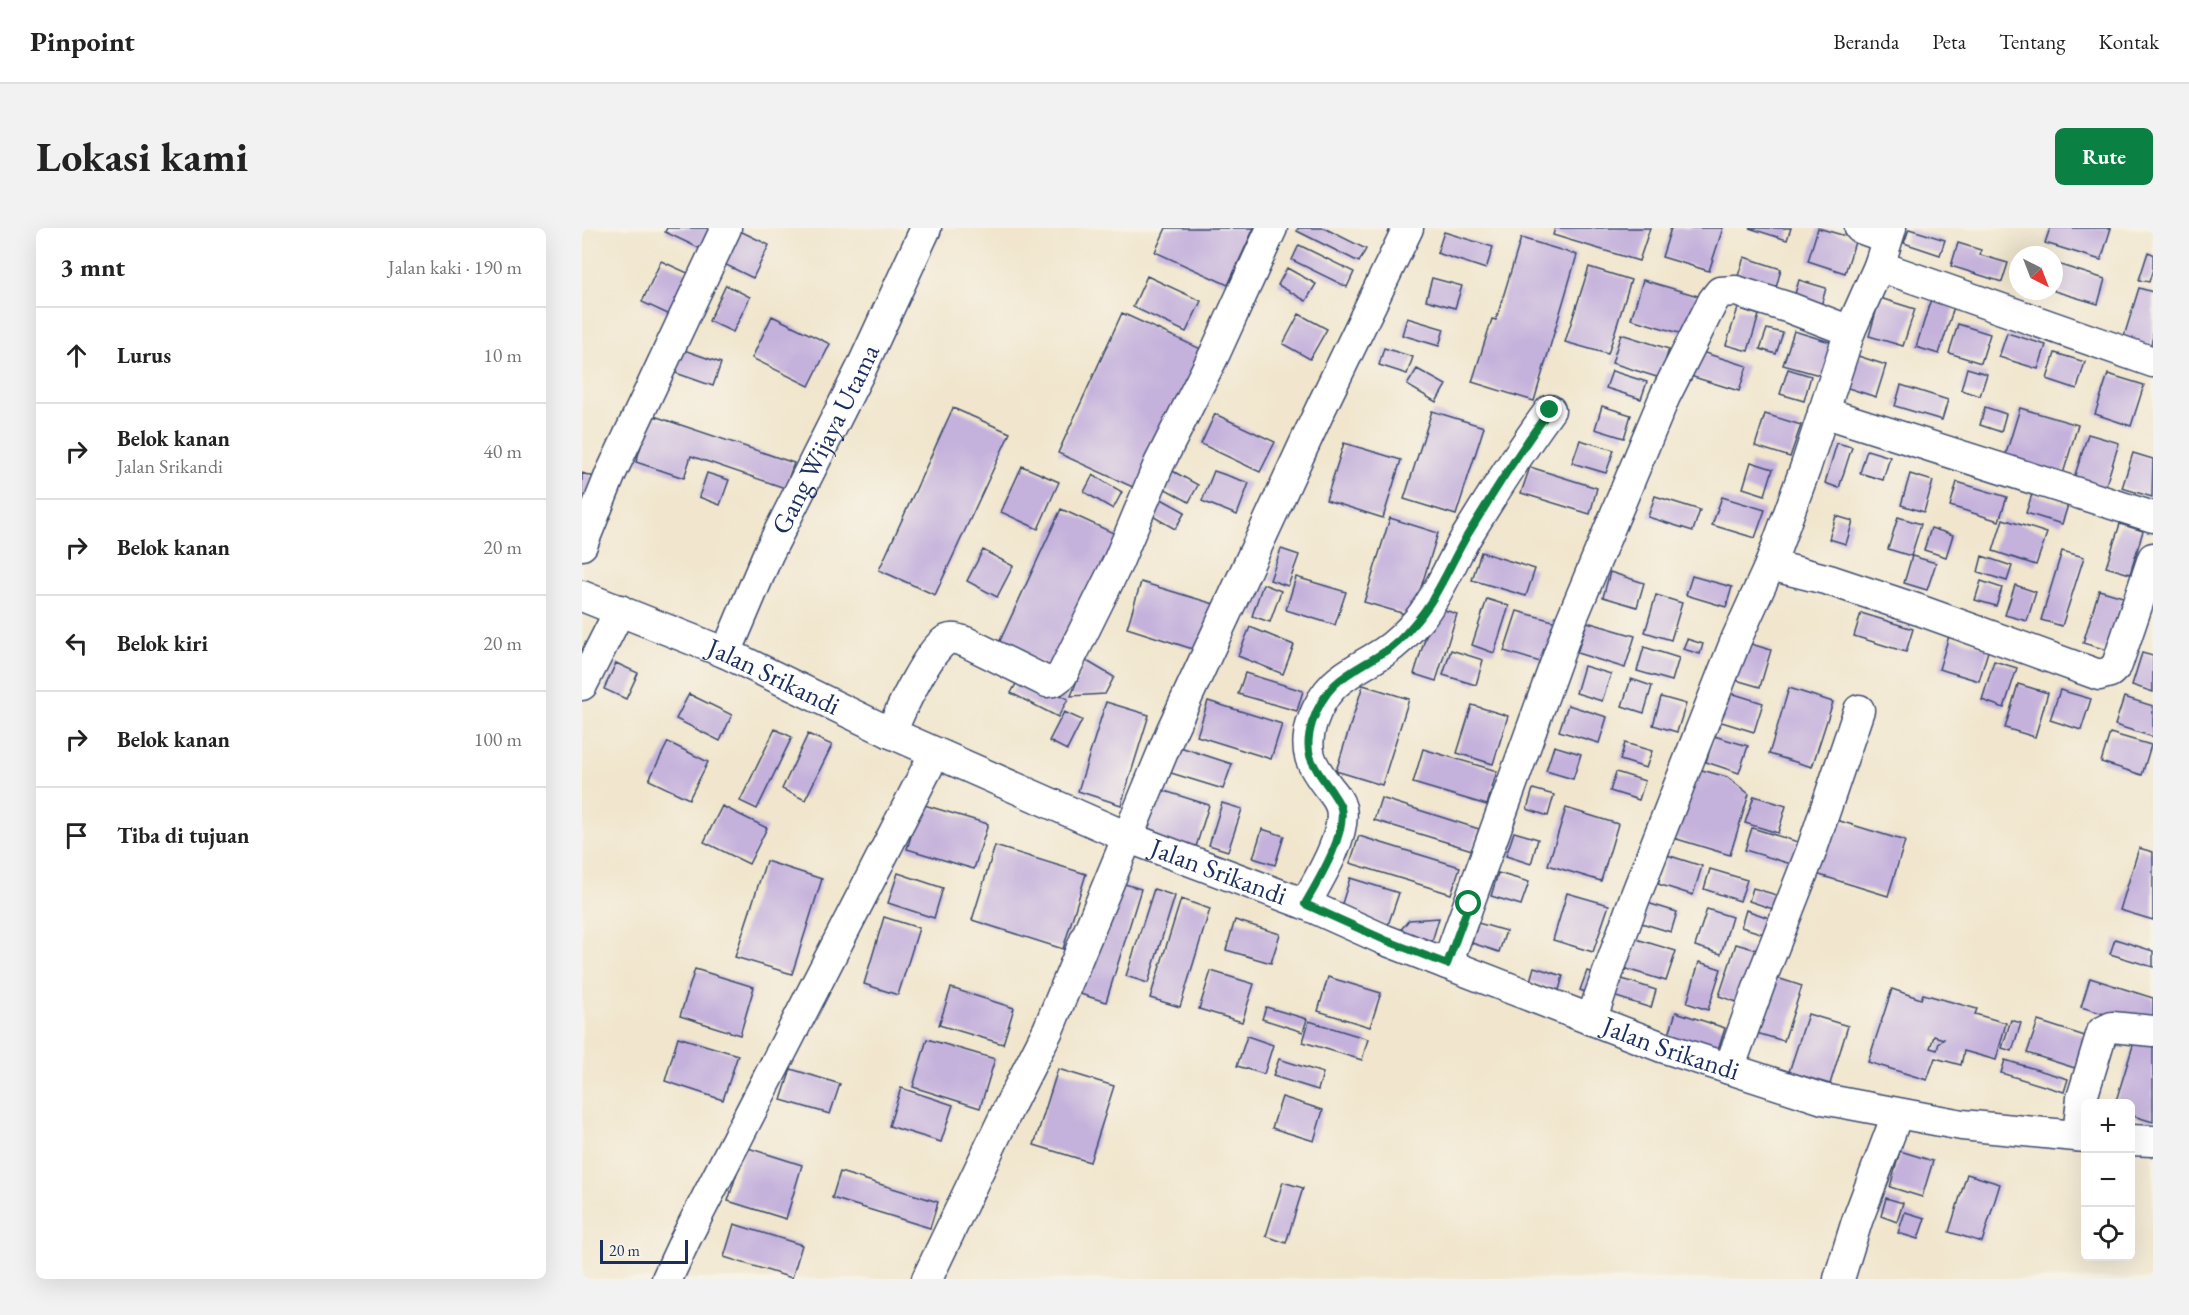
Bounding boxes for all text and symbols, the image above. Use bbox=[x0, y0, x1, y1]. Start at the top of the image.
text: Pinpoint bbox=[30, 23, 135, 59]
text: Beranda bbox=[1833, 28, 1899, 55]
text: Peta bbox=[1932, 28, 1966, 55]
text: Tentang bbox=[1999, 28, 2065, 55]
text: Kontak bbox=[2098, 28, 2159, 55]
button: Rute bbox=[2055, 128, 2153, 185]
text: Lokasi kami bbox=[36, 129, 248, 184]
north arrow bbox=[2009, 246, 2063, 300]
text: 3 mnt bbox=[60, 250, 125, 284]
text: Jalan kaki · 190 m bbox=[388, 254, 522, 280]
street label: Gang Wijaya Utama bbox=[763, 338, 887, 540]
icon: ahead bbox=[60, 339, 93, 372]
text: Lurus bbox=[117, 341, 171, 370]
text: 10 m bbox=[483, 342, 522, 368]
route end bbox=[1536, 396, 1562, 422]
text: Belok kanan bbox=[117, 424, 230, 453]
icon: right bbox=[60, 435, 93, 468]
text: 40 m bbox=[483, 438, 522, 464]
text: Jalan Srikandi bbox=[117, 453, 223, 479]
icon: right bbox=[60, 531, 93, 564]
text: Belok kanan bbox=[117, 533, 230, 562]
text: 20 m bbox=[483, 534, 522, 560]
icon: left bbox=[60, 627, 93, 660]
text: Belok kiri bbox=[117, 629, 208, 658]
street label: Jalan Srikandi bbox=[701, 629, 846, 723]
text: 20 m bbox=[483, 630, 522, 656]
icon: right bbox=[60, 723, 93, 756]
text: Belok kanan bbox=[117, 725, 230, 754]
text: 100 m bbox=[474, 726, 522, 752]
icon: arrive bbox=[60, 819, 93, 852]
text: Tiba di tujuan bbox=[117, 821, 249, 850]
street label: Jalan Srikandi bbox=[1144, 829, 1292, 913]
route start bbox=[1455, 890, 1481, 916]
street label: Jalan Srikandi bbox=[1596, 1007, 1745, 1088]
map controls bbox=[2081, 1099, 2135, 1261]
button: + bbox=[2081, 1099, 2135, 1153]
button: − bbox=[2081, 1153, 2135, 1207]
button: locate bbox=[2081, 1207, 2135, 1261]
scale bar bbox=[600, 1237, 688, 1264]
text: 20 m bbox=[609, 1240, 640, 1261]

